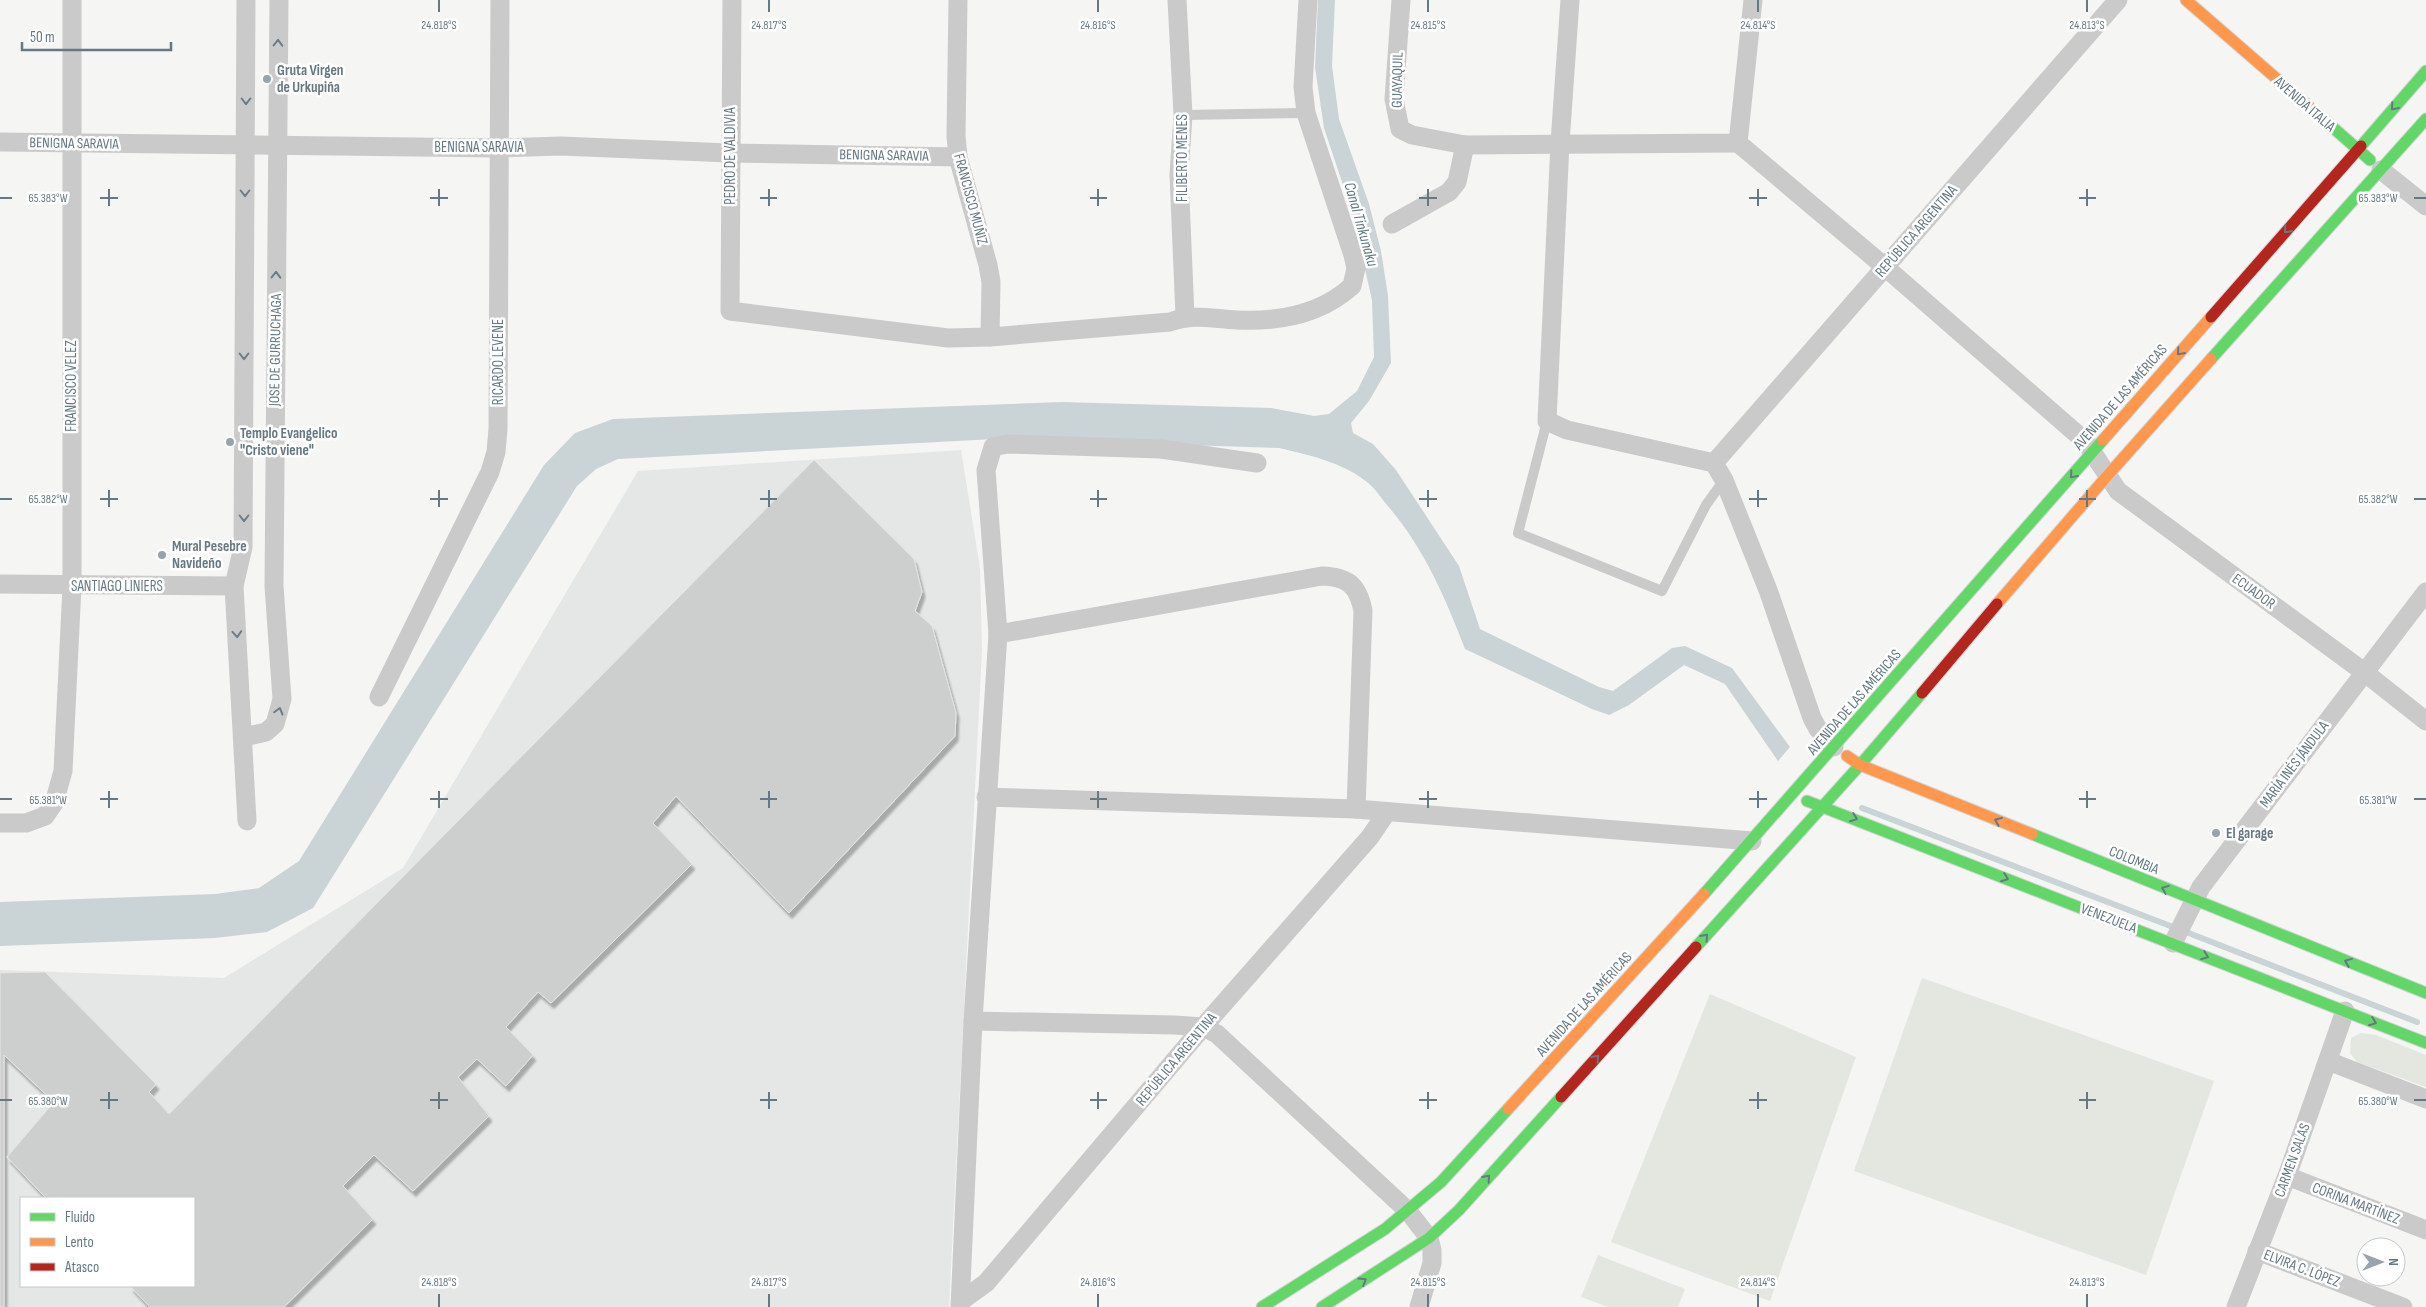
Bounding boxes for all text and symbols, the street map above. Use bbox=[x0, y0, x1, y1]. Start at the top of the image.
text: 24.818°S bbox=[421, 18, 457, 33]
text: 24.817°S bbox=[751, 18, 787, 33]
text: 24.816°S bbox=[1080, 18, 1116, 33]
text: 24.815°S bbox=[1410, 18, 1446, 33]
text: 24.814°S bbox=[1741, 18, 1775, 33]
text: 24.813°S bbox=[2069, 18, 2105, 33]
scale bar bbox=[22, 20, 171, 52]
text: 50 m bbox=[30, 28, 55, 47]
one-way arrow bbox=[273, 39, 283, 47]
street label: GUAYAQUIL bbox=[1388, 51, 1407, 108]
place label: Gruta Virgen de Urkupiña bbox=[277, 61, 343, 97]
street label: AVENIDA ITALIA bbox=[2269, 72, 2340, 137]
marker: Gruta Virgen de Urkupiña bbox=[261, 73, 273, 85]
one-way arrow bbox=[241, 98, 251, 105]
one-way arrow bbox=[2391, 102, 2400, 111]
street label: PEDRO DE VALDIVIA bbox=[721, 107, 740, 205]
street label: FILIBERTO MENES bbox=[1173, 114, 1192, 202]
street label: BENIGNA SARAVIA bbox=[29, 133, 119, 154]
street label: BENIGNA SARAVIA bbox=[434, 138, 524, 157]
street label: BENIGNA SARAVIA bbox=[839, 145, 929, 166]
street label: FRANCISCO MUÑIZ bbox=[949, 151, 992, 247]
water label: Canal Tinkunaku bbox=[1339, 180, 1382, 269]
street label: REPÚBLICA ARGENTINA bbox=[1871, 181, 1962, 281]
one-way arrow bbox=[240, 190, 250, 198]
text: 65.383°W bbox=[28, 191, 68, 206]
text: 65.383°W bbox=[2358, 191, 2398, 206]
one-way arrow bbox=[2283, 224, 2292, 233]
one-way arrow bbox=[271, 270, 281, 278]
street label: JOSE DE GURRUCHAGA bbox=[265, 293, 286, 407]
street label: RICARDO LEVENE bbox=[489, 319, 508, 405]
street label: FRANCISCO VELEZ bbox=[62, 340, 81, 432]
street label: AVENIDA DE LAS AMÉRICAS bbox=[2069, 341, 2172, 455]
one-way arrow bbox=[2177, 347, 2186, 356]
one-way arrow bbox=[239, 352, 250, 360]
place label: Templo Evangelico "Cristo viene" bbox=[240, 424, 338, 460]
marker: Templo Evangelico "Cristo viene" bbox=[224, 436, 236, 448]
one-way arrow bbox=[2070, 469, 2079, 478]
text: 65.382°W bbox=[28, 492, 68, 507]
text: 65.382°W bbox=[2358, 492, 2398, 507]
one-way arrow bbox=[238, 515, 249, 523]
place label: Mural Pesebre Navideño bbox=[172, 537, 247, 573]
marker: Mural Pesebre Navideño bbox=[156, 549, 168, 561]
street label: ECUADOR bbox=[2228, 569, 2279, 613]
street label: SANTIAGO LINIERS bbox=[71, 577, 163, 596]
one-way arrow bbox=[231, 631, 242, 639]
street label: AVENIDA DE LAS AMÉRICAS bbox=[1803, 646, 1906, 760]
one-way arrow bbox=[274, 707, 284, 716]
street label: MARÍA INÉS JÁNDULA bbox=[2256, 717, 2334, 811]
text: 65.381°W bbox=[29, 793, 67, 808]
text: 65.381°W bbox=[2359, 793, 2397, 808]
one-way arrow bbox=[1849, 812, 1858, 823]
one-way arrow bbox=[1994, 817, 2003, 827]
place label: El garage bbox=[2226, 824, 2273, 843]
marker: El garage bbox=[2210, 827, 2222, 839]
street label: COLOMBIA bbox=[2106, 842, 2162, 879]
one-way arrow bbox=[2000, 871, 2009, 882]
one-way arrow bbox=[2161, 885, 2170, 895]
street label: VENEZUELA bbox=[2078, 899, 2140, 938]
one-way arrow bbox=[1699, 933, 1708, 942]
street label: AVENIDA DE LAS AMÉRICAS bbox=[1532, 948, 1636, 1061]
one-way arrow bbox=[2200, 950, 2209, 960]
one-way arrow bbox=[2344, 958, 2353, 969]
street label: REPÚBLICA ARGENTINA bbox=[1132, 1008, 1221, 1110]
one-way arrow bbox=[2368, 1016, 2376, 1026]
one-way arrow bbox=[1590, 1054, 1599, 1063]
text: 65.380°W bbox=[28, 1094, 68, 1109]
text: 65.380°W bbox=[2358, 1094, 2398, 1109]
street label: CARMEN SALAS bbox=[2270, 1121, 2315, 1200]
one-way arrow bbox=[1481, 1175, 1490, 1184]
street label: CORINA MARTÍNEZ bbox=[2309, 1178, 2402, 1229]
legend bbox=[20, 1197, 195, 1287]
text: Fluido bbox=[65, 1208, 95, 1227]
text: Lento bbox=[65, 1233, 94, 1252]
north arrow bbox=[2356, 1237, 2406, 1287]
street label: ELVIRA C. LÓPEZ bbox=[2261, 1245, 2343, 1292]
text: Atasco bbox=[64, 1258, 99, 1277]
text: N bbox=[2385, 1258, 2402, 1266]
text: 24.818°S bbox=[421, 1275, 457, 1290]
text: 24.817°S bbox=[751, 1275, 787, 1290]
text: 24.816°S bbox=[1080, 1275, 1116, 1290]
text: 24.815°S bbox=[1410, 1275, 1446, 1290]
text: 24.814°S bbox=[1741, 1275, 1775, 1290]
text: 24.813°S bbox=[2069, 1275, 2105, 1290]
one-way arrow bbox=[1358, 1278, 1367, 1288]

